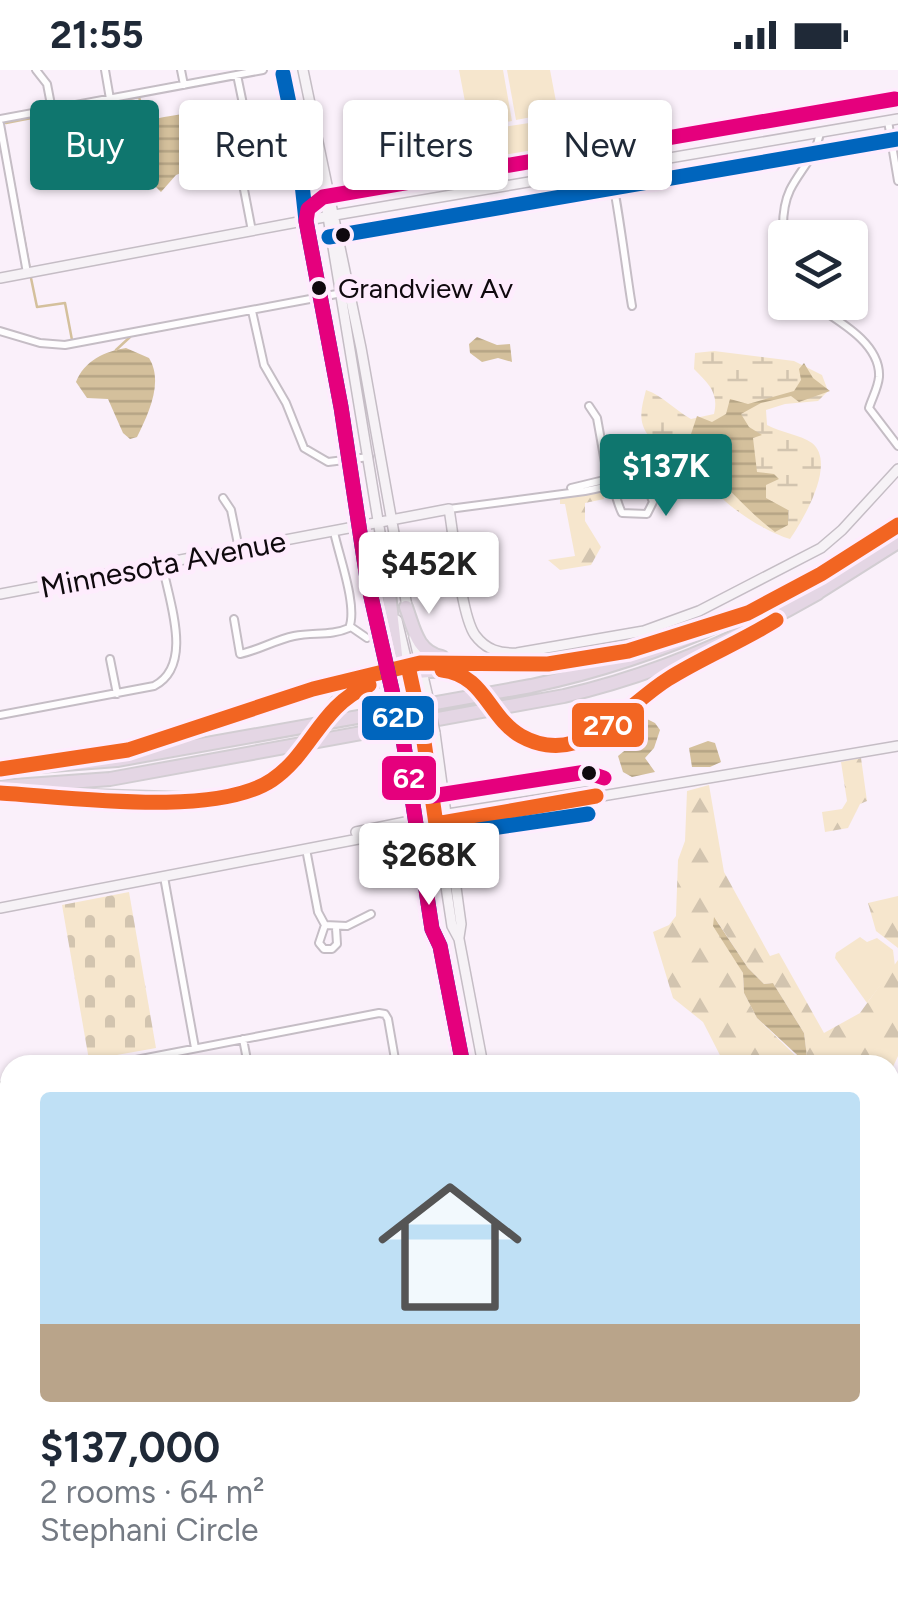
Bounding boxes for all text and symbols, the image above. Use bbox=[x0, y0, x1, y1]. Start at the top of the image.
text: 21:55 bbox=[50, 12, 144, 58]
chip: Buy bbox=[30, 100, 159, 190]
chip: Rent bbox=[179, 100, 323, 190]
chip: Filters bbox=[343, 100, 508, 190]
chip: New bbox=[528, 100, 672, 190]
map controls bbox=[768, 220, 868, 320]
button: layers bbox=[768, 220, 868, 320]
unlabelled marker bbox=[333, 225, 353, 245]
place label: Grandview Av bbox=[338, 271, 514, 305]
marker: Grandview Av bbox=[309, 278, 329, 298]
pin: $137K bbox=[596, 434, 736, 519]
text: $137K bbox=[622, 447, 710, 485]
street label: Minnesota Avenue bbox=[37, 522, 289, 606]
pin: $452K bbox=[359, 532, 499, 617]
text: $452K bbox=[381, 545, 477, 583]
line badge: 62D bbox=[360, 694, 436, 742]
text: 62D bbox=[372, 700, 424, 734]
line badge: 270 bbox=[570, 701, 646, 749]
text: 270 bbox=[583, 708, 633, 742]
line badge: 62 bbox=[380, 754, 438, 802]
text: 62 bbox=[393, 761, 425, 795]
unlabelled marker bbox=[579, 763, 599, 783]
pin: $268K bbox=[359, 823, 499, 908]
text: $268K bbox=[381, 836, 477, 874]
icon: home bbox=[360, 1157, 540, 1337]
text: $137,000 bbox=[40, 1422, 220, 1473]
text: 2 rooms · 64 m² bbox=[40, 1473, 264, 1511]
text: Stephani Circle bbox=[40, 1511, 259, 1549]

